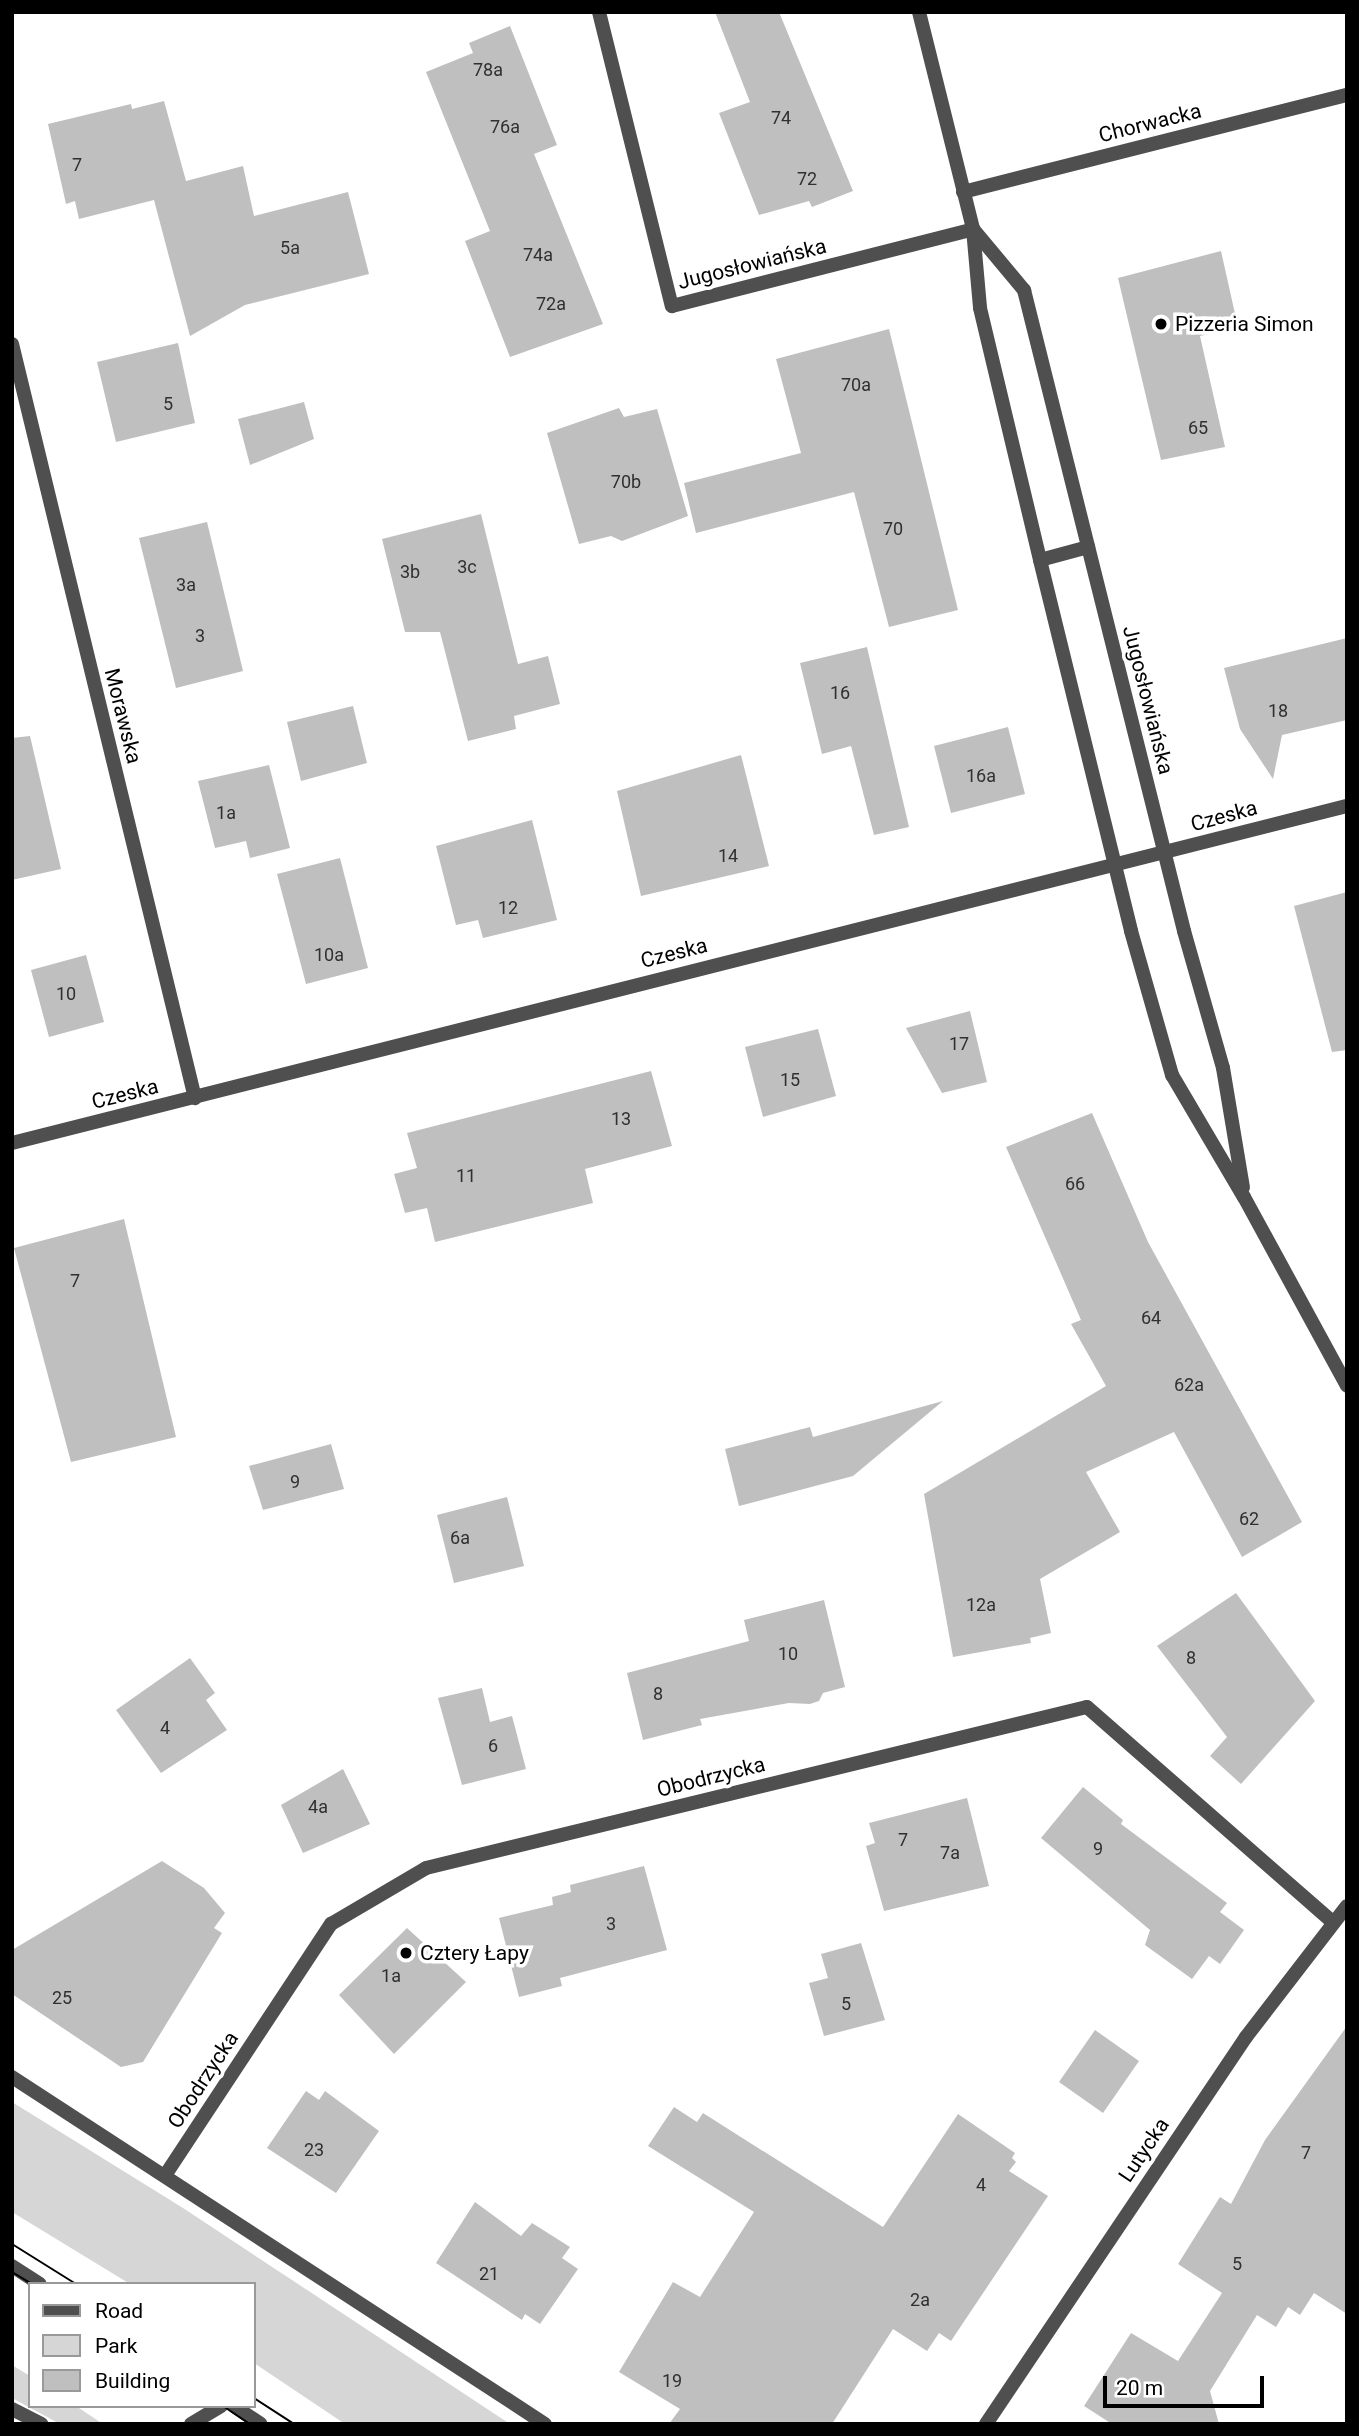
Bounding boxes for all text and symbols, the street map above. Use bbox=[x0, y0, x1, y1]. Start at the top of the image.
house number: 78a bbox=[473, 59, 503, 81]
street label: Chorwacka bbox=[1096, 98, 1204, 148]
house number: 74 bbox=[771, 107, 791, 129]
house number: 76a bbox=[490, 116, 520, 138]
house number: 7 bbox=[72, 154, 82, 176]
house number: 72 bbox=[797, 168, 817, 190]
street label: Jugosłowiańska bbox=[675, 233, 829, 295]
house number: 5a bbox=[280, 237, 300, 259]
house number: 74a bbox=[523, 244, 553, 266]
house number: 72a bbox=[536, 293, 566, 315]
place label: Pizzeria Simon bbox=[1175, 311, 1314, 337]
marker: Pizzeria Simon bbox=[1153, 316, 1169, 332]
house number: 70a bbox=[841, 374, 871, 396]
house number: 5 bbox=[163, 393, 173, 415]
house number: 65 bbox=[1188, 417, 1208, 439]
house number: 70b bbox=[611, 471, 641, 493]
house number: 70 bbox=[883, 518, 903, 540]
house number: 3c bbox=[457, 556, 477, 578]
house number: 3b bbox=[400, 561, 420, 583]
house number: 3a bbox=[176, 574, 196, 596]
street label: Jugosłowiańska bbox=[1117, 623, 1179, 777]
house number: 3 bbox=[195, 625, 205, 647]
street label: Morawska bbox=[99, 666, 147, 766]
house number: 16 bbox=[830, 682, 850, 704]
house number: 18 bbox=[1268, 700, 1288, 722]
house number: 16a bbox=[966, 765, 996, 787]
street label: Czeska bbox=[1188, 795, 1260, 837]
house number: 1a bbox=[216, 802, 236, 824]
house number: 14 bbox=[718, 845, 738, 867]
house number: 12 bbox=[498, 897, 518, 919]
street label: Czeska bbox=[638, 933, 710, 973]
house number: 10a bbox=[314, 944, 344, 966]
house number: 10 bbox=[56, 983, 76, 1005]
house number: 17 bbox=[949, 1033, 969, 1055]
house number: 15 bbox=[780, 1069, 800, 1091]
street label: Czeska bbox=[89, 1074, 161, 1114]
house number: 13 bbox=[611, 1108, 631, 1130]
house number: 11 bbox=[456, 1165, 476, 1187]
house number: 66 bbox=[1065, 1173, 1085, 1195]
house number: 7 bbox=[70, 1270, 80, 1292]
house number: 64 bbox=[1141, 1307, 1161, 1329]
house number: 62a bbox=[1174, 1374, 1204, 1396]
house number: 9 bbox=[290, 1471, 300, 1493]
house number: 62 bbox=[1239, 1508, 1259, 1530]
house number: 6a bbox=[450, 1527, 470, 1549]
house number: 12a bbox=[966, 1594, 996, 1616]
house number: 10 bbox=[778, 1643, 798, 1665]
house number: 8 bbox=[1186, 1647, 1196, 1669]
house number: 8 bbox=[653, 1683, 663, 1705]
house number: 4 bbox=[160, 1717, 170, 1739]
house number: 6 bbox=[488, 1735, 498, 1757]
street label: Obodrzycka bbox=[654, 1751, 768, 1803]
house number: 4a bbox=[308, 1796, 328, 1818]
house number: 7 bbox=[898, 1829, 908, 1851]
house number: 9 bbox=[1093, 1838, 1103, 1860]
house number: 7a bbox=[940, 1842, 960, 1864]
house number: 3 bbox=[606, 1913, 616, 1935]
place label: Cztery Łapy bbox=[420, 1940, 529, 1966]
marker: Cztery Łapy bbox=[398, 1945, 414, 1961]
house number: 1a bbox=[381, 1965, 401, 1987]
house number: 25 bbox=[52, 1987, 72, 2009]
house number: 5 bbox=[841, 1993, 851, 2015]
street label: Obodrzycka bbox=[162, 2027, 244, 2133]
street label: Lutycka bbox=[1113, 2113, 1175, 2187]
house number: 23 bbox=[304, 2139, 324, 2161]
house number: 7 bbox=[1301, 2142, 1311, 2164]
house number: 4 bbox=[976, 2174, 986, 2196]
house number: 5 bbox=[1232, 2253, 1242, 2275]
house number: 21 bbox=[479, 2263, 499, 2285]
legend bbox=[28, 2282, 256, 2408]
house number: 2a bbox=[910, 2289, 930, 2311]
text: Road bbox=[95, 2299, 143, 2323]
text: Park bbox=[95, 2334, 137, 2358]
scale bar bbox=[1107, 2362, 1268, 2406]
text: Building bbox=[95, 2369, 170, 2393]
house number: 19 bbox=[662, 2370, 682, 2392]
text: 20 m bbox=[1116, 2376, 1163, 2400]

